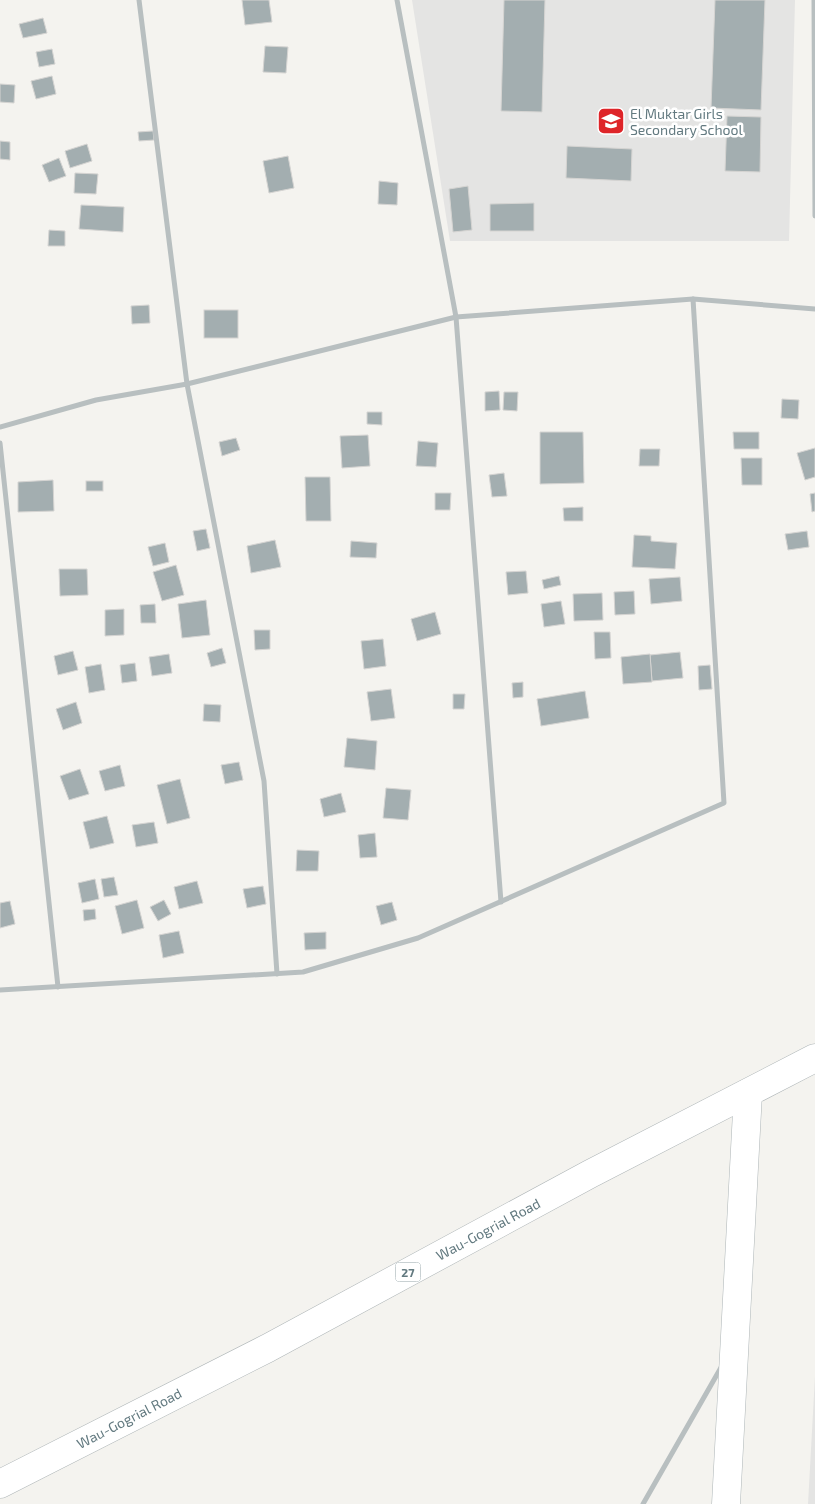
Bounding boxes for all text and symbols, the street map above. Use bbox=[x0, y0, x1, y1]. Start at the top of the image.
place label: El Muktar Girls Secondary School bbox=[630, 105, 743, 138]
school or university icon: El Muktar Girls Secondary School bbox=[596, 106, 626, 136]
street label: Wau-Gogrial Road bbox=[433, 1194, 543, 1264]
road number: 27 bbox=[396, 1262, 420, 1282]
street label: Wau-Gogrial Road bbox=[74, 1384, 184, 1452]

